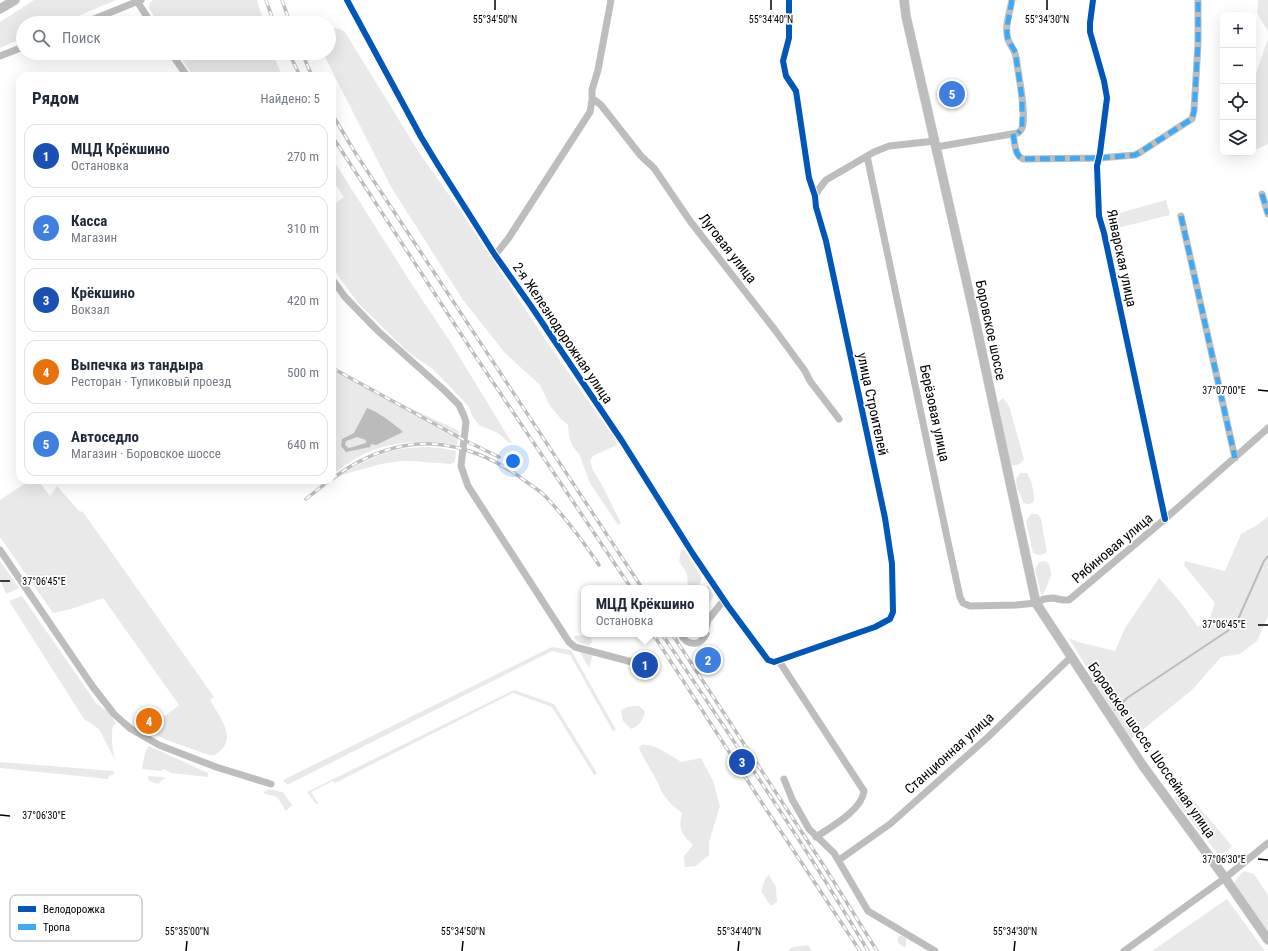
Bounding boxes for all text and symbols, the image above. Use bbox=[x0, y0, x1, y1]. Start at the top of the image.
map controls bbox=[1220, 12, 1256, 156]
button: + bbox=[1220, 12, 1256, 48]
text: 55°34'50"N bbox=[473, 14, 517, 25]
text: 55°34'40"N bbox=[749, 14, 793, 25]
text: 55°34'30"N bbox=[1025, 14, 1069, 25]
search box bbox=[16, 16, 336, 60]
icon: search bbox=[30, 27, 52, 49]
text: Поиск bbox=[62, 29, 101, 47]
button: − bbox=[1220, 48, 1256, 84]
pin: 5 bbox=[939, 79, 965, 109]
button: locate bbox=[1220, 84, 1256, 120]
text: Рядом bbox=[32, 88, 79, 108]
text: Найдено: 5 bbox=[260, 91, 320, 106]
button: layers bbox=[1220, 120, 1256, 156]
text: МЦД Крёкшино bbox=[71, 140, 170, 158]
text: 1 bbox=[43, 149, 49, 164]
text: 270 m bbox=[287, 149, 319, 164]
text: Остановка bbox=[71, 158, 129, 173]
street label: Январская улица bbox=[1104, 208, 1140, 308]
street label: Луговая улица bbox=[696, 210, 760, 286]
text: Касса bbox=[71, 212, 107, 230]
text: 2 bbox=[43, 221, 49, 236]
text: 310 m bbox=[287, 221, 319, 236]
text: Магазин bbox=[71, 230, 117, 245]
street label: 2-я Железнодорожная улица bbox=[510, 259, 616, 407]
street label: Боровское шоссе bbox=[973, 278, 1010, 382]
text: Крёкшино bbox=[71, 284, 135, 302]
text: 3 bbox=[43, 293, 49, 308]
text: 420 m bbox=[287, 293, 319, 308]
text: Вокзал bbox=[71, 302, 110, 317]
street label: улица Строителей bbox=[854, 351, 892, 457]
text: Выпечка из тандыра bbox=[71, 356, 203, 374]
street label: Берёзовая улица bbox=[917, 363, 953, 463]
text: 4 bbox=[43, 365, 49, 380]
text: 500 m bbox=[287, 365, 319, 380]
text: Ресторан · Тупиковый проезд bbox=[71, 374, 231, 389]
text: 37°07'00"E bbox=[1202, 385, 1246, 396]
text: Автоседло bbox=[71, 428, 139, 446]
text: 5 bbox=[43, 437, 49, 452]
text: 640 m bbox=[287, 437, 319, 452]
text: Магазин · Боровское шоссе bbox=[71, 446, 221, 461]
your location bbox=[503, 451, 523, 471]
street label: Рябиновая улица bbox=[1069, 510, 1155, 586]
text: 37°06'45"E bbox=[22, 576, 66, 587]
popup bbox=[581, 585, 709, 637]
text: МЦД Крёкшино bbox=[596, 595, 694, 613]
text: Остановка bbox=[596, 613, 653, 628]
text: 37°06'45"E bbox=[1202, 619, 1246, 630]
pin: 2 bbox=[695, 645, 721, 675]
pin: 1 bbox=[632, 650, 658, 680]
street label: Боровское шоссе, Шоссейная улица bbox=[1085, 659, 1219, 841]
pin: 4 bbox=[136, 706, 162, 736]
street label: Станционная улица bbox=[901, 709, 997, 797]
pin: 3 bbox=[729, 747, 755, 777]
text: 37°06'30"E bbox=[22, 810, 66, 821]
text: 37°06'30"E bbox=[1202, 854, 1246, 865]
legend bbox=[10, 895, 142, 941]
text: Велодорожка bbox=[43, 903, 105, 916]
text: Тропа bbox=[43, 921, 70, 934]
text: 55°35'00"N bbox=[165, 926, 209, 937]
text: 55°34'50"N bbox=[441, 926, 485, 937]
text: 55°34'40"N bbox=[717, 926, 761, 937]
text: 55°34'30"N bbox=[993, 926, 1037, 937]

